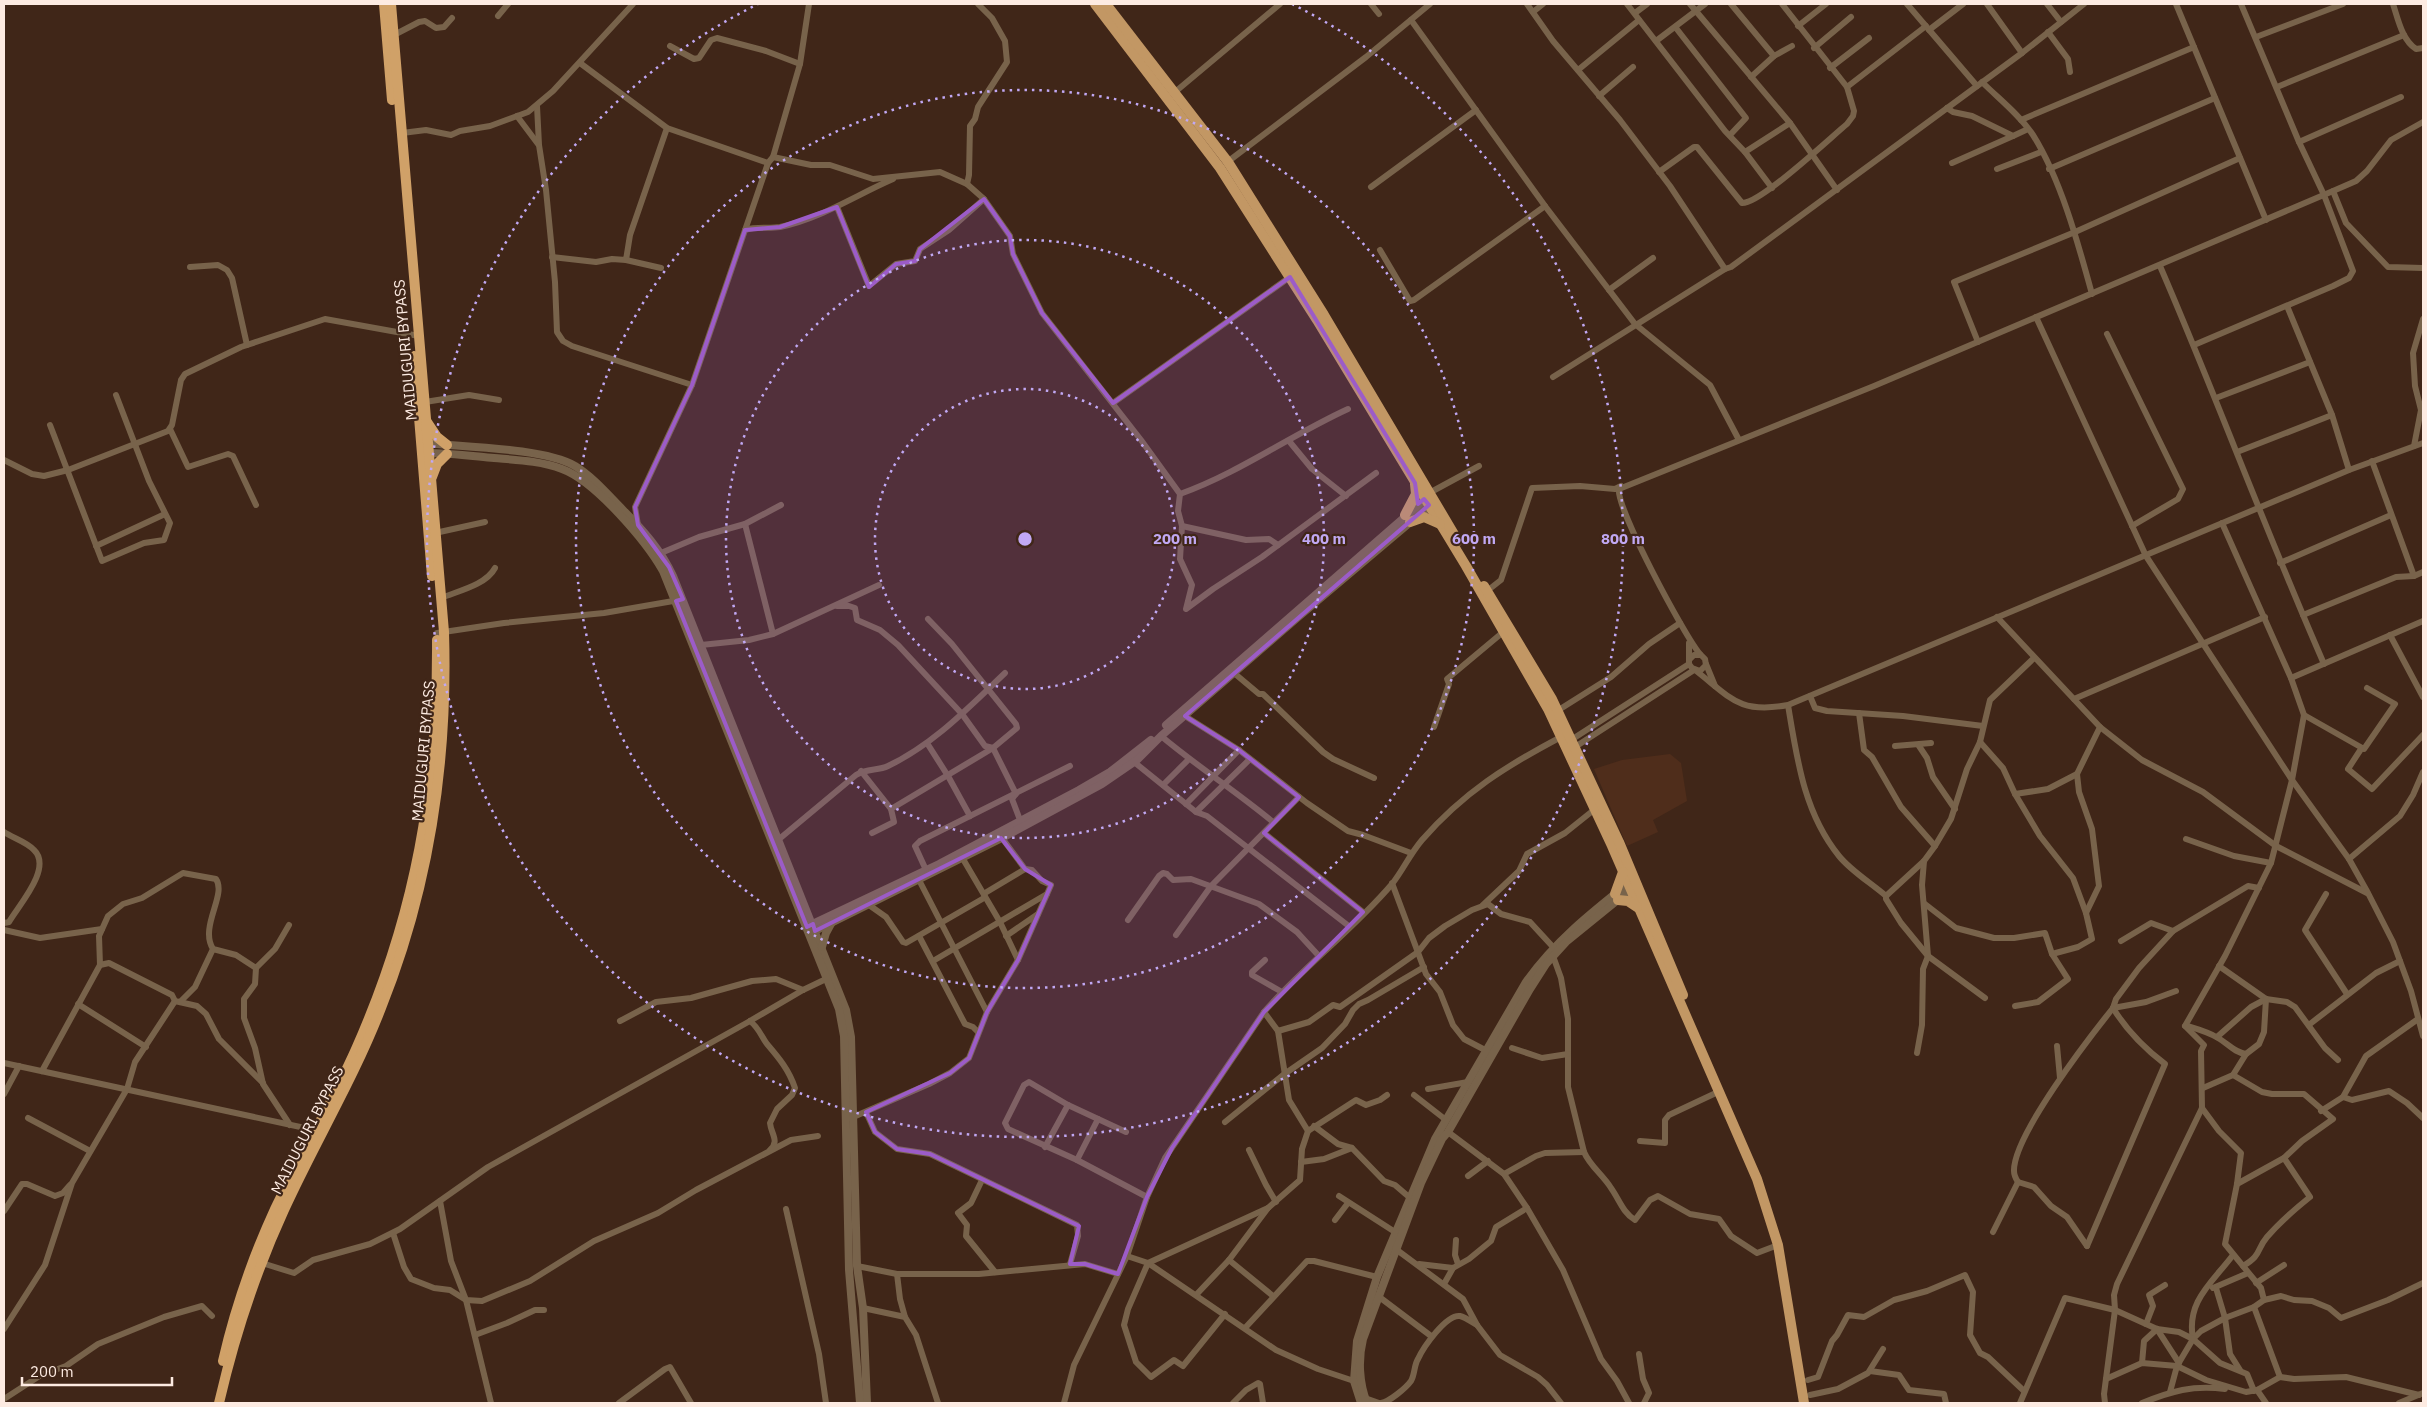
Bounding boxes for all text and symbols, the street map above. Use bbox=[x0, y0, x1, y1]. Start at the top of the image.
street label: MAIDUGURI BYPASS bbox=[389, 279, 421, 421]
text: 200 m bbox=[1153, 529, 1197, 548]
text: 400 m bbox=[1302, 529, 1346, 548]
text: 600 m bbox=[1452, 529, 1496, 548]
text: 800 m bbox=[1601, 529, 1645, 548]
centre of rings bbox=[1016, 530, 1034, 548]
street label: MAIDUGURI BYPASS bbox=[407, 680, 439, 822]
street label: MAIDUGURI BYPASS bbox=[266, 1063, 348, 1197]
scale bar bbox=[22, 1354, 172, 1386]
text: 200 m bbox=[30, 1362, 74, 1381]

